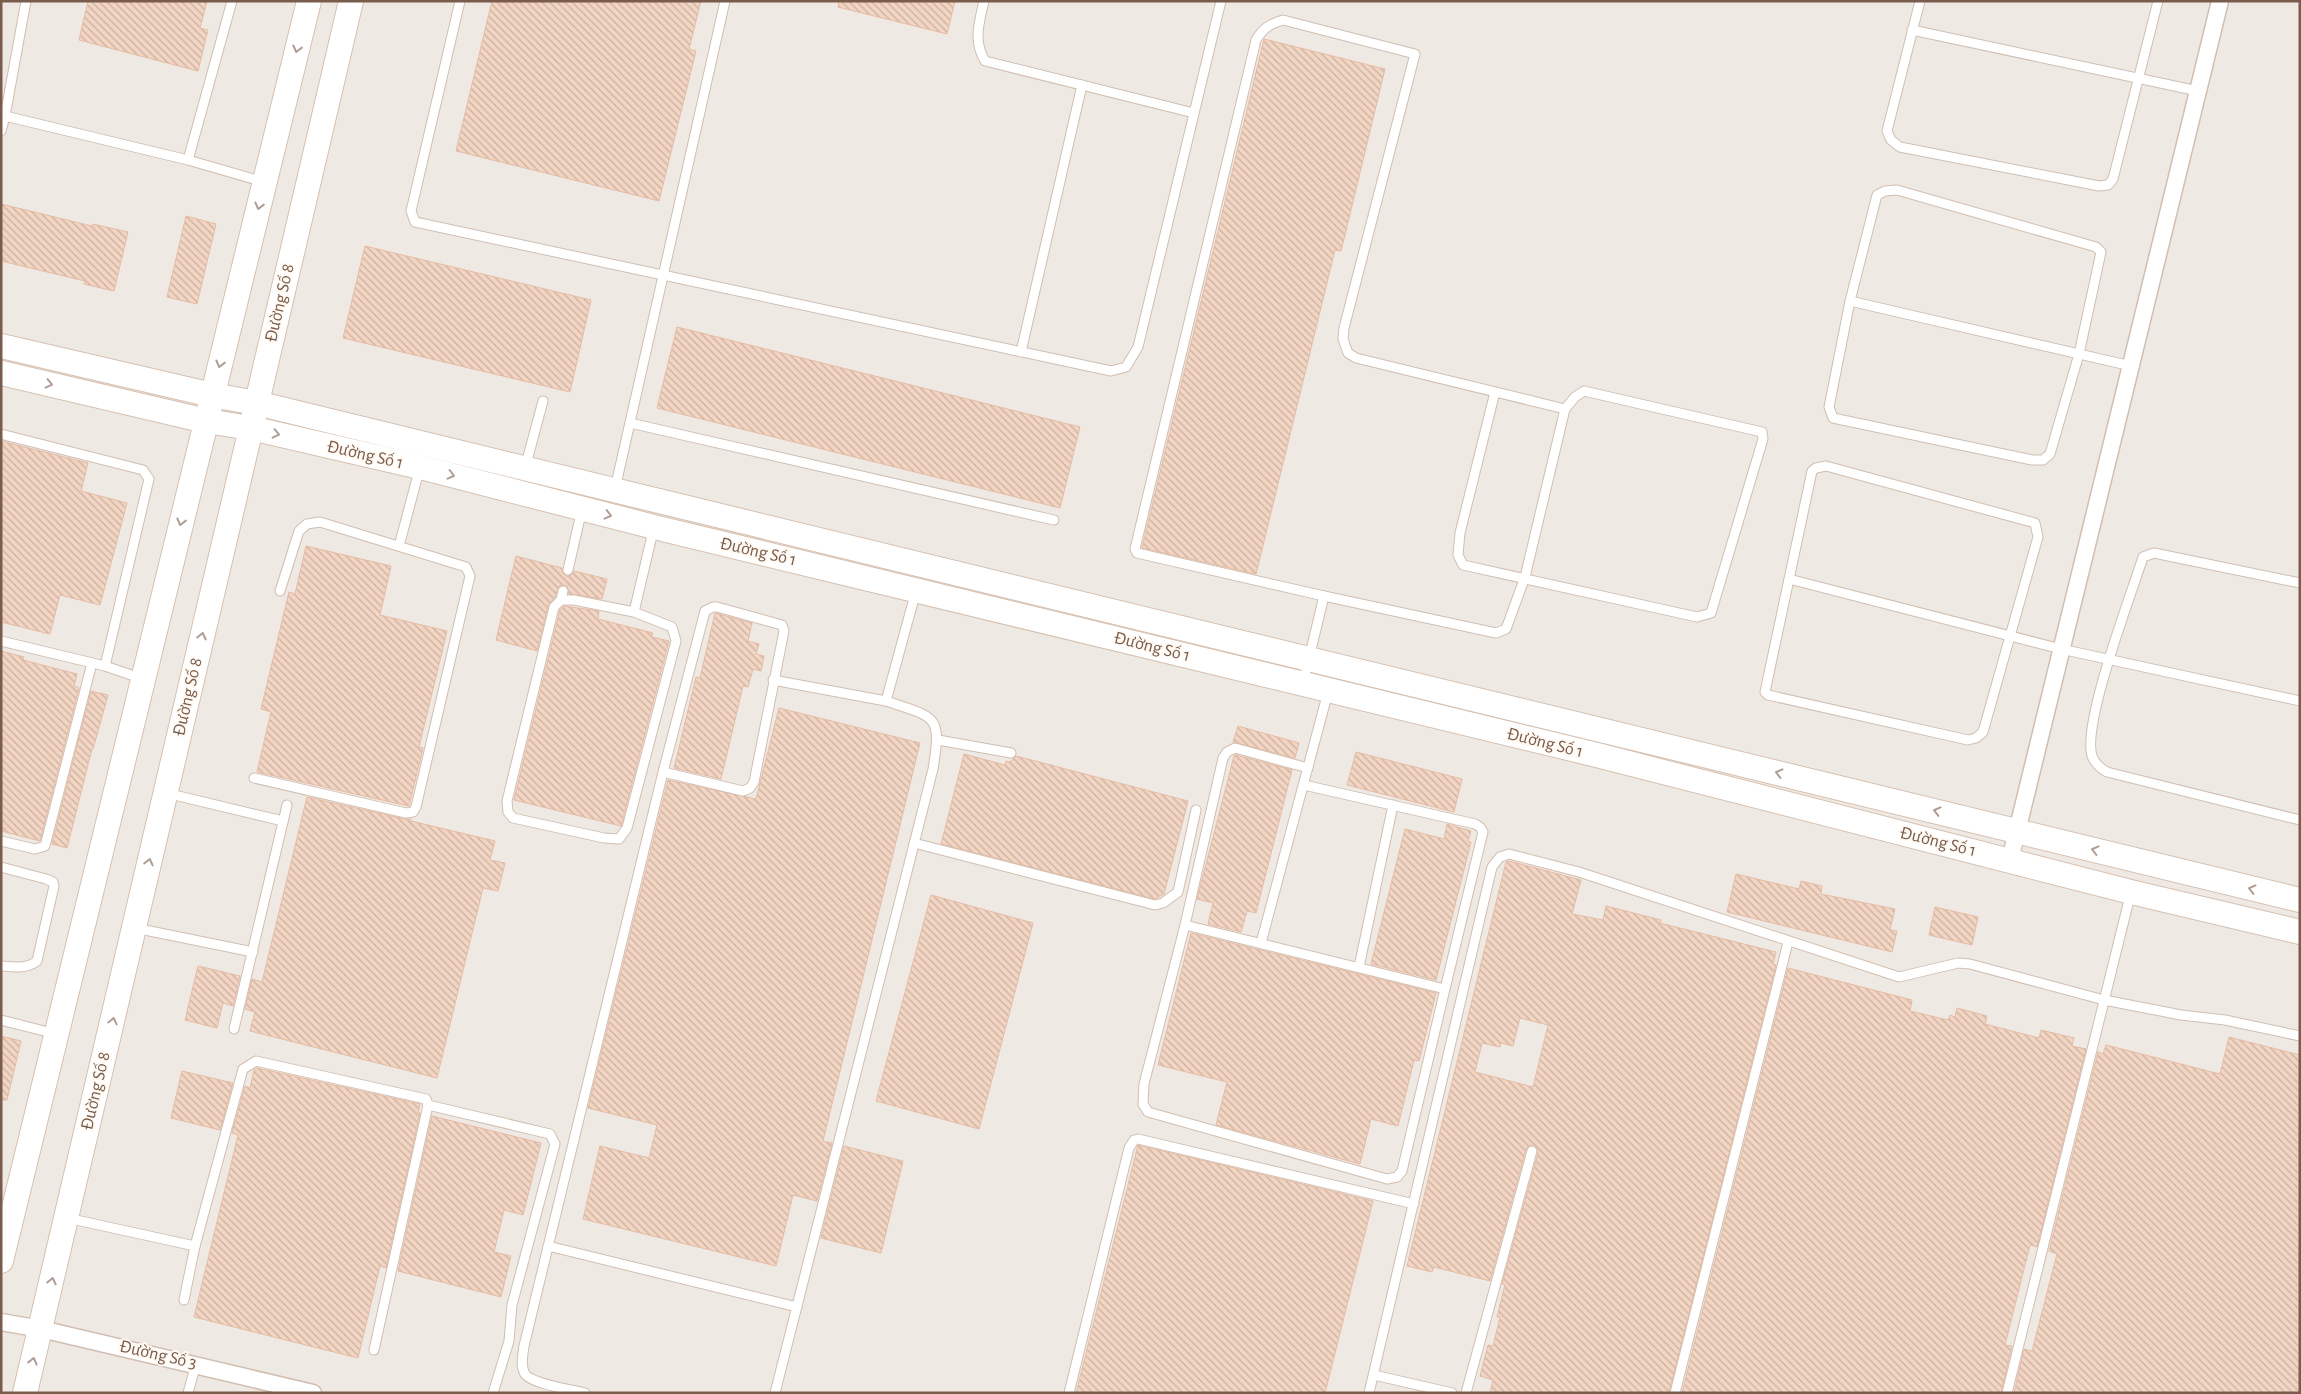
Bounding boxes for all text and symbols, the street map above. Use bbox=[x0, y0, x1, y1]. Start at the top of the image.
one-way arrow bbox=[292, 44, 303, 53]
one-way arrow bbox=[254, 202, 264, 210]
street label: Đường Số 8 bbox=[261, 262, 298, 344]
one-way arrow bbox=[215, 360, 226, 369]
one-way arrow bbox=[44, 378, 53, 389]
one-way arrow bbox=[271, 428, 280, 439]
street label: Đường Số 1 bbox=[325, 437, 405, 473]
one-way arrow bbox=[446, 469, 455, 480]
one-way arrow bbox=[604, 510, 612, 520]
one-way arrow bbox=[177, 518, 187, 526]
street label: Đường Số 1 bbox=[718, 534, 798, 570]
street label: Đường Số 1 bbox=[1112, 628, 1192, 665]
one-way arrow bbox=[196, 632, 207, 641]
street label: Đường Số 8 bbox=[169, 656, 206, 738]
street label: Đường Số 1 bbox=[1505, 724, 1585, 761]
one-way arrow bbox=[1774, 768, 1783, 779]
one-way arrow bbox=[1933, 807, 1941, 817]
street label: Đường Số 1 bbox=[1898, 823, 1978, 860]
one-way arrow bbox=[2090, 845, 2099, 856]
one-way arrow bbox=[144, 858, 154, 867]
one-way arrow bbox=[2248, 884, 2257, 895]
one-way arrow bbox=[107, 1016, 118, 1025]
street label: Đường Số 8 bbox=[77, 1050, 114, 1132]
one-way arrow bbox=[46, 1277, 57, 1286]
street label: Đường Số 3 bbox=[118, 1336, 199, 1373]
one-way arrow bbox=[27, 1356, 38, 1365]

